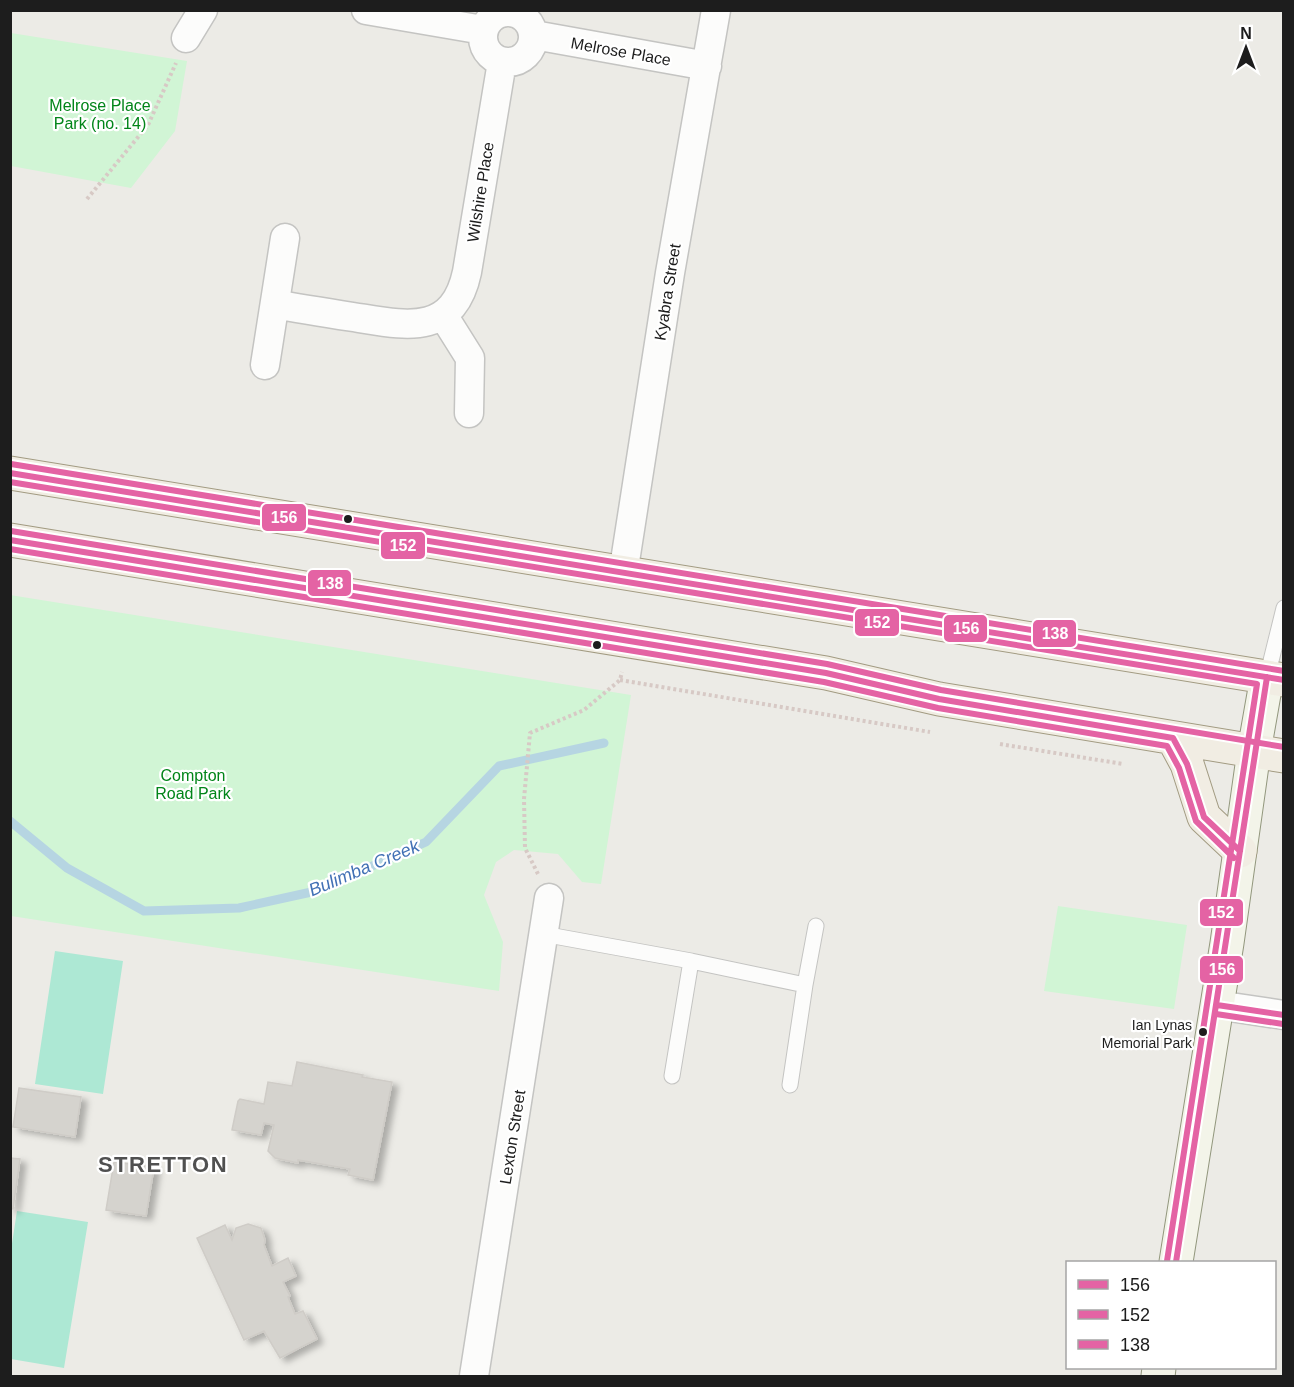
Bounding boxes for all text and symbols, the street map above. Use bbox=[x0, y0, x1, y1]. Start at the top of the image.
north arrow bbox=[1216, 18, 1276, 78]
text: N bbox=[1240, 25, 1252, 42]
street label: Melrose Place bbox=[570, 34, 672, 69]
park label: Melrose Place Park (no. 14) bbox=[49, 97, 151, 132]
street label: Wilshire Place bbox=[464, 141, 497, 243]
street label: Kyabra Street bbox=[651, 242, 684, 342]
line badge: 156 bbox=[261, 503, 307, 532]
text: 156 bbox=[271, 509, 297, 526]
unlabelled marker bbox=[342, 513, 354, 525]
line badge: 152 bbox=[380, 531, 426, 560]
text: 152 bbox=[390, 537, 416, 554]
line badge: 138 bbox=[307, 569, 352, 597]
text: 138 bbox=[317, 575, 343, 592]
line badge: 152 bbox=[854, 608, 900, 637]
text: 152 bbox=[864, 614, 890, 631]
line badge: 156 bbox=[943, 614, 988, 643]
line badge: 138 bbox=[1032, 619, 1077, 648]
text: 156 bbox=[953, 620, 979, 637]
text: 138 bbox=[1042, 625, 1068, 642]
unlabelled marker bbox=[591, 639, 603, 651]
park label: Compton Road Park bbox=[155, 767, 232, 802]
water label: Bulimba Creek bbox=[306, 835, 423, 900]
line badge: 152 bbox=[1199, 898, 1244, 927]
text: 152 bbox=[1208, 904, 1234, 921]
line badge: 156 bbox=[1199, 955, 1244, 984]
text: 156 bbox=[1209, 961, 1235, 978]
place label: Ian Lynas Memorial Park bbox=[1102, 1017, 1193, 1051]
marker: Ian Lynas Memorial Park bbox=[1197, 1026, 1209, 1038]
street label: Lexton Street bbox=[497, 1088, 528, 1185]
district label: STRETTON bbox=[98, 1152, 228, 1177]
legend bbox=[1066, 1261, 1276, 1369]
text: 156 bbox=[1120, 1275, 1150, 1295]
text: 152 bbox=[1120, 1305, 1150, 1325]
text: 138 bbox=[1120, 1335, 1150, 1355]

